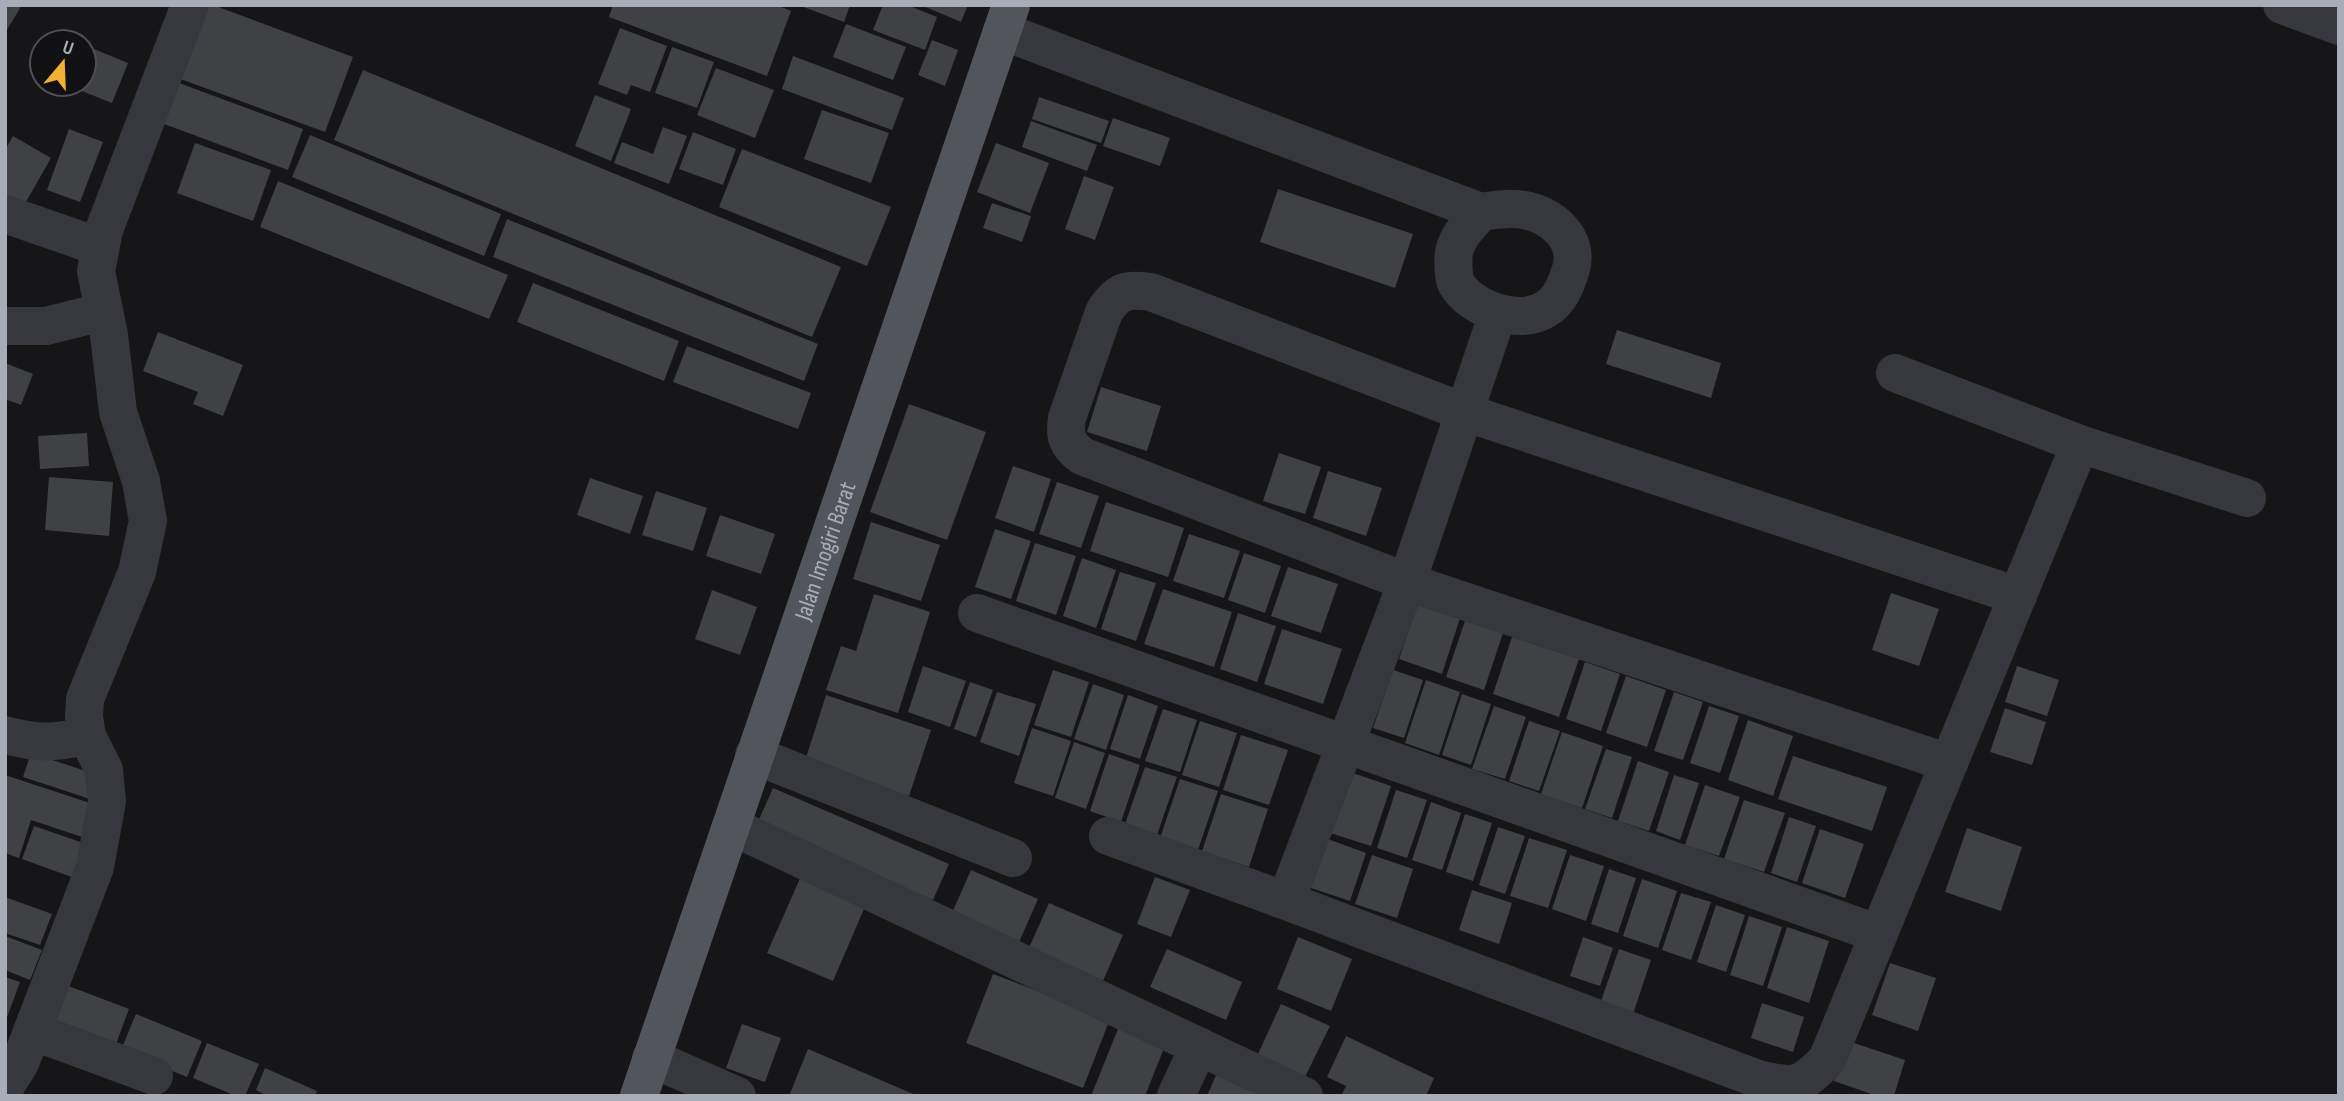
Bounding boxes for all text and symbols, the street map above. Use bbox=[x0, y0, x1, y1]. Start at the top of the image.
north arrow bbox=[28, 28, 98, 98]
text: U bbox=[60, 36, 76, 61]
street label: Jalan Imogiri Barat bbox=[788, 478, 862, 625]

